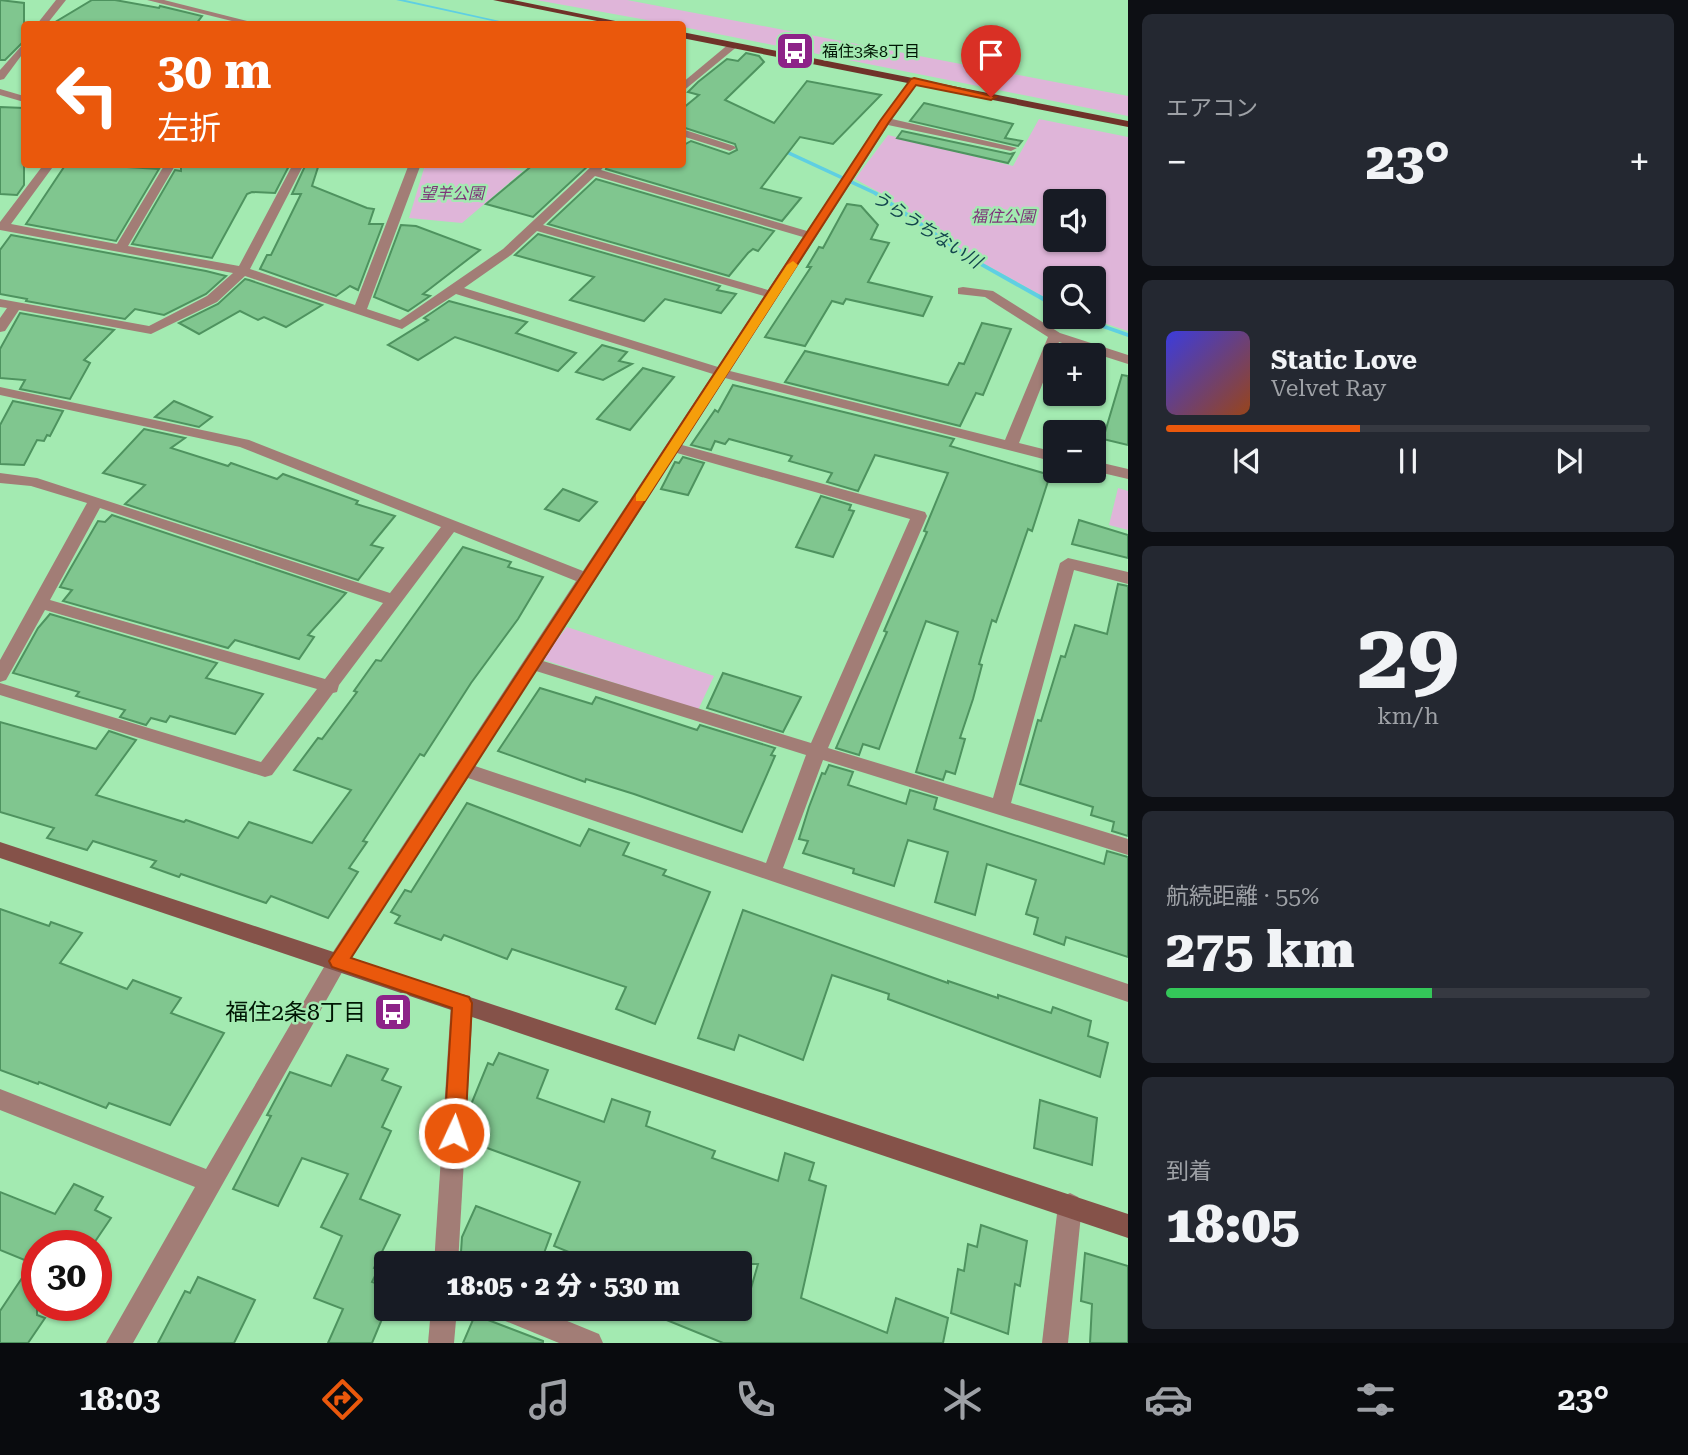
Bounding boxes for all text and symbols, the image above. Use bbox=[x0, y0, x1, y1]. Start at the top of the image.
pin bbox=[961, 25, 1021, 97]
bus stop icon: 福住3条8丁目 bbox=[774, 30, 816, 72]
icon: arrive bbox=[972, 36, 1010, 74]
place label: 福住3条8丁目 bbox=[822, 42, 920, 61]
text: 30 m bbox=[157, 43, 272, 100]
icon: left bbox=[42, 49, 133, 140]
text: エアコン bbox=[1166, 95, 1258, 122]
text: 左折 bbox=[157, 109, 221, 147]
text: 23° bbox=[1366, 131, 1450, 192]
text: − bbox=[1166, 140, 1187, 184]
text: + bbox=[1629, 140, 1650, 184]
park label: 望羊公園 bbox=[420, 184, 486, 203]
water label: うらうちない川 bbox=[868, 186, 987, 273]
map controls bbox=[1043, 189, 1106, 483]
button: sound bbox=[1043, 189, 1106, 252]
park label: 福住公園 bbox=[971, 207, 1037, 226]
button: search bbox=[1043, 266, 1106, 329]
button: + bbox=[1043, 343, 1106, 406]
text: Static Love bbox=[1271, 345, 1417, 375]
text: Velvet Ray bbox=[1271, 375, 1386, 402]
button: − bbox=[1043, 420, 1106, 483]
icon: previous bbox=[1228, 442, 1266, 480]
icon: pause bbox=[1389, 442, 1427, 480]
icon: next bbox=[1550, 442, 1588, 480]
text: 29 bbox=[1357, 604, 1459, 710]
text: km/h bbox=[1377, 703, 1439, 730]
text: 航続距離 · 55% bbox=[1166, 883, 1319, 910]
text: 275 km bbox=[1166, 919, 1354, 980]
bus stop icon: 福住2条8丁目 bbox=[372, 991, 414, 1033]
place label: 福住2条8丁目 bbox=[225, 999, 366, 1026]
position arrow bbox=[417, 1096, 491, 1170]
text: 到着 bbox=[1166, 1158, 1212, 1185]
text: 18:05 bbox=[1166, 1194, 1300, 1255]
speed limit sign: 30 bbox=[21, 1230, 112, 1321]
text: 18:05 · 2 分 · 530 m bbox=[446, 1271, 680, 1301]
icon: directions bbox=[318, 1375, 367, 1424]
icon: music bbox=[525, 1375, 574, 1424]
icon: phone bbox=[731, 1375, 780, 1424]
icon: climate bbox=[938, 1375, 987, 1424]
icon: car bbox=[1144, 1375, 1193, 1424]
icon: filters bbox=[1351, 1375, 1400, 1424]
text: 18:03 bbox=[79, 1380, 160, 1418]
text: 23° bbox=[1557, 1380, 1609, 1418]

